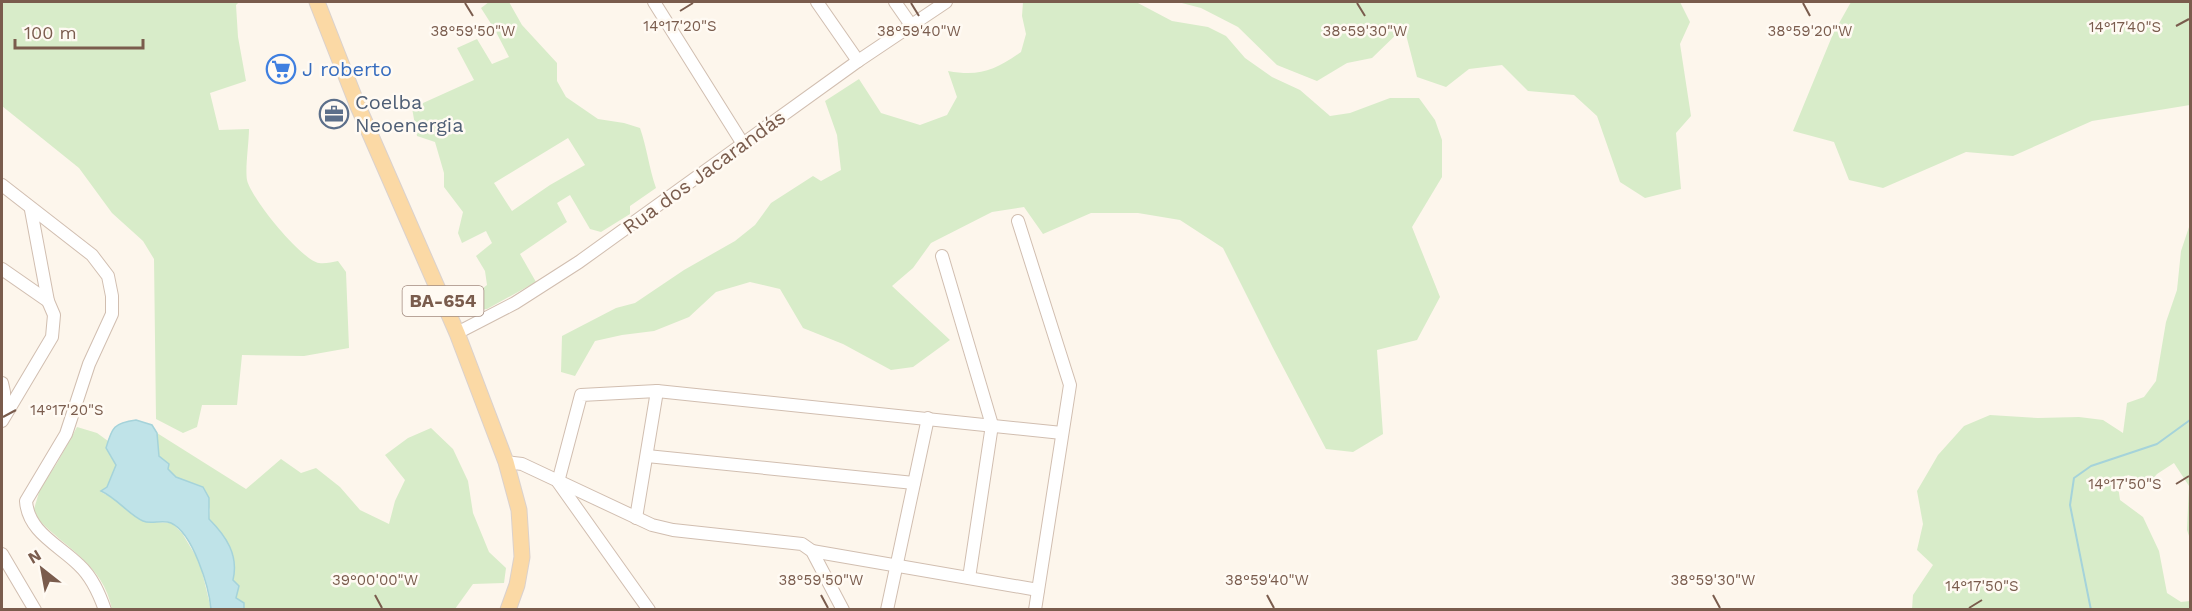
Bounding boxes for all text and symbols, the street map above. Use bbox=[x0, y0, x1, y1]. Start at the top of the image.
scale bar bbox=[15, 12, 142, 50]
text: 14°17'20"S bbox=[643, 17, 717, 35]
text: 14°17'40"S bbox=[2089, 18, 2161, 36]
text: 100 m bbox=[24, 22, 77, 43]
text: 38°59'50"W bbox=[431, 22, 515, 40]
text: 38°59'40"W bbox=[877, 22, 961, 40]
text: 38°59'30"W bbox=[1323, 22, 1407, 40]
text: 38°59'20"W bbox=[1768, 22, 1852, 40]
supermarket icon: J roberto bbox=[265, 53, 297, 85]
place label: J roberto bbox=[302, 57, 392, 81]
place label: Coelba Neoenergia bbox=[355, 90, 463, 137]
office icon: Coelba Neoenergia bbox=[318, 98, 350, 130]
street label: Rua dos Jacarandás bbox=[618, 105, 790, 239]
road number: BA-654 bbox=[402, 286, 484, 316]
text: 14°17'20"S bbox=[30, 401, 104, 419]
text: 14°17'50"S bbox=[2088, 475, 2162, 493]
north arrow bbox=[12, 539, 72, 599]
text: N bbox=[25, 545, 45, 568]
text: 39°00'00"W bbox=[332, 571, 418, 589]
text: 38°59'50"W bbox=[779, 571, 863, 589]
text: 38°59'40"W bbox=[1225, 571, 1309, 589]
text: 38°59'30"W bbox=[1671, 571, 1755, 589]
text: 14°17'50"S bbox=[1945, 577, 2019, 595]

